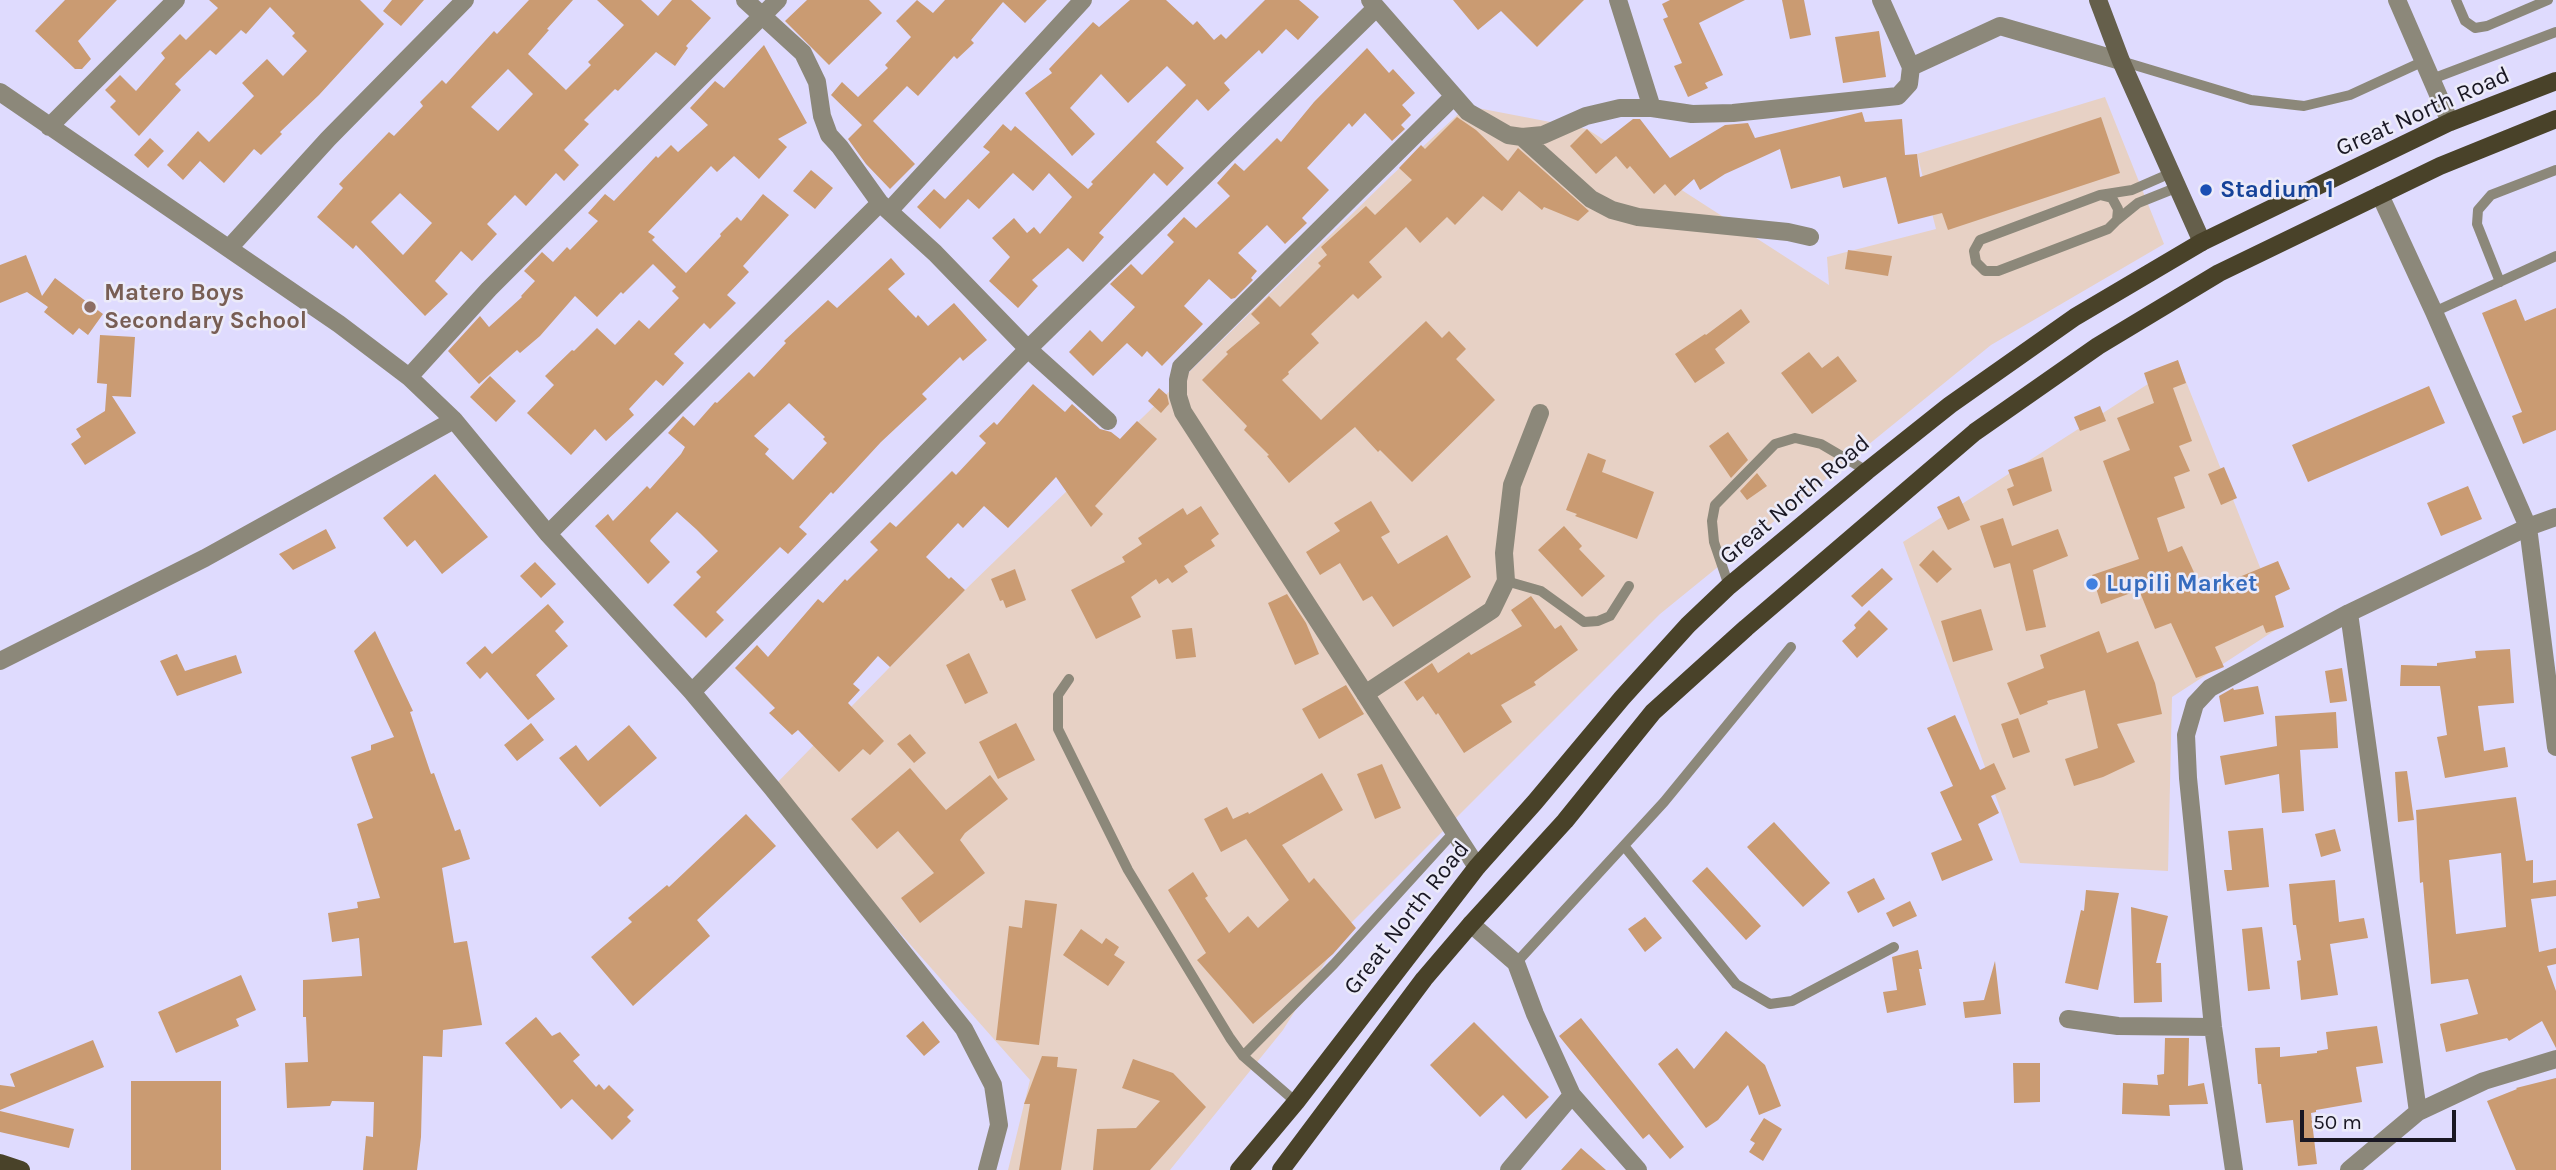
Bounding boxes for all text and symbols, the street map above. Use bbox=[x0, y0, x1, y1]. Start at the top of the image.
street label: Great North Road bbox=[2332, 61, 2514, 163]
place label: Stadium 1 bbox=[2220, 176, 2334, 204]
marker: Stadium 1 bbox=[2198, 182, 2214, 198]
place label: Matero Boys Secondary School bbox=[104, 279, 307, 335]
marker: Matero Boys Secondary School bbox=[82, 299, 98, 315]
street label: Great North Road bbox=[1714, 429, 1876, 571]
place label: Lupili Market bbox=[2106, 570, 2257, 598]
marker: Lupili Market bbox=[2084, 576, 2100, 592]
street label: Great North Road bbox=[1338, 835, 1476, 1001]
scale bar bbox=[2304, 1096, 2460, 1140]
text: 50 m bbox=[2313, 1110, 2362, 1134]

